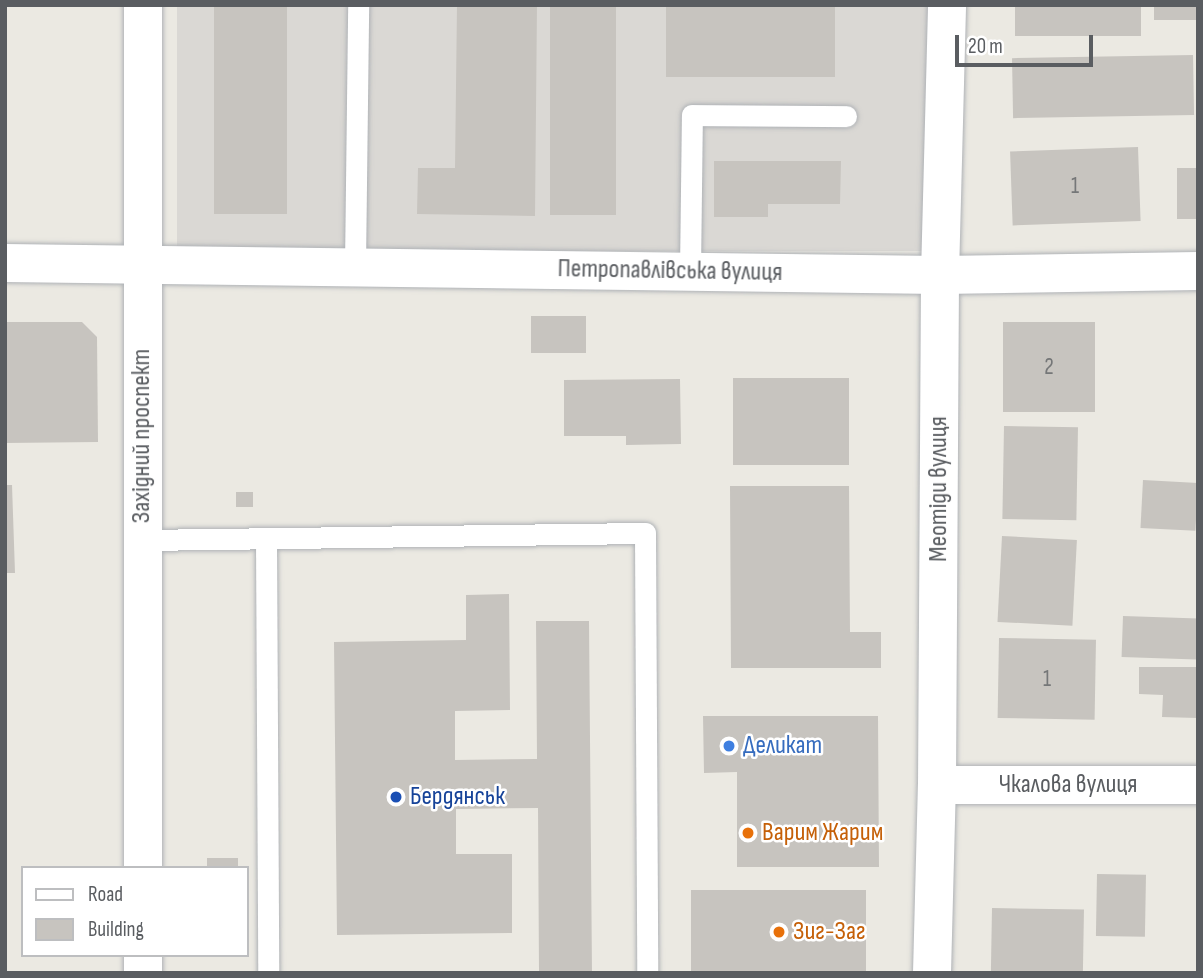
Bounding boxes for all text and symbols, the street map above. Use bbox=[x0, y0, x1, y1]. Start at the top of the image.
scale bar bbox=[958, 21, 1096, 65]
text: 20 m bbox=[968, 34, 1003, 59]
house number: 1 bbox=[1071, 172, 1079, 200]
street label: Петропавлівська вулиця bbox=[557, 253, 783, 289]
street label: Західний проспект bbox=[126, 349, 158, 523]
house number: 2 bbox=[1044, 353, 1054, 381]
street label: Меотіди вулиця bbox=[923, 416, 955, 562]
house number: 1 bbox=[1043, 665, 1051, 693]
place label: Деликат bbox=[743, 730, 822, 762]
marker: Деликат bbox=[721, 738, 737, 754]
street label: Чкалова вулиця bbox=[998, 769, 1138, 801]
place label: Бердянськ bbox=[410, 781, 505, 813]
marker: Бердянськ bbox=[388, 789, 404, 805]
place label: Варим Жарим bbox=[762, 817, 883, 849]
marker: Варим Жарим bbox=[740, 825, 756, 841]
legend bbox=[21, 866, 248, 957]
text: Road bbox=[88, 882, 123, 907]
place label: Зиг-Заг bbox=[793, 916, 866, 948]
text: Building bbox=[88, 917, 144, 942]
marker: Зиг-Заг bbox=[771, 924, 787, 940]

